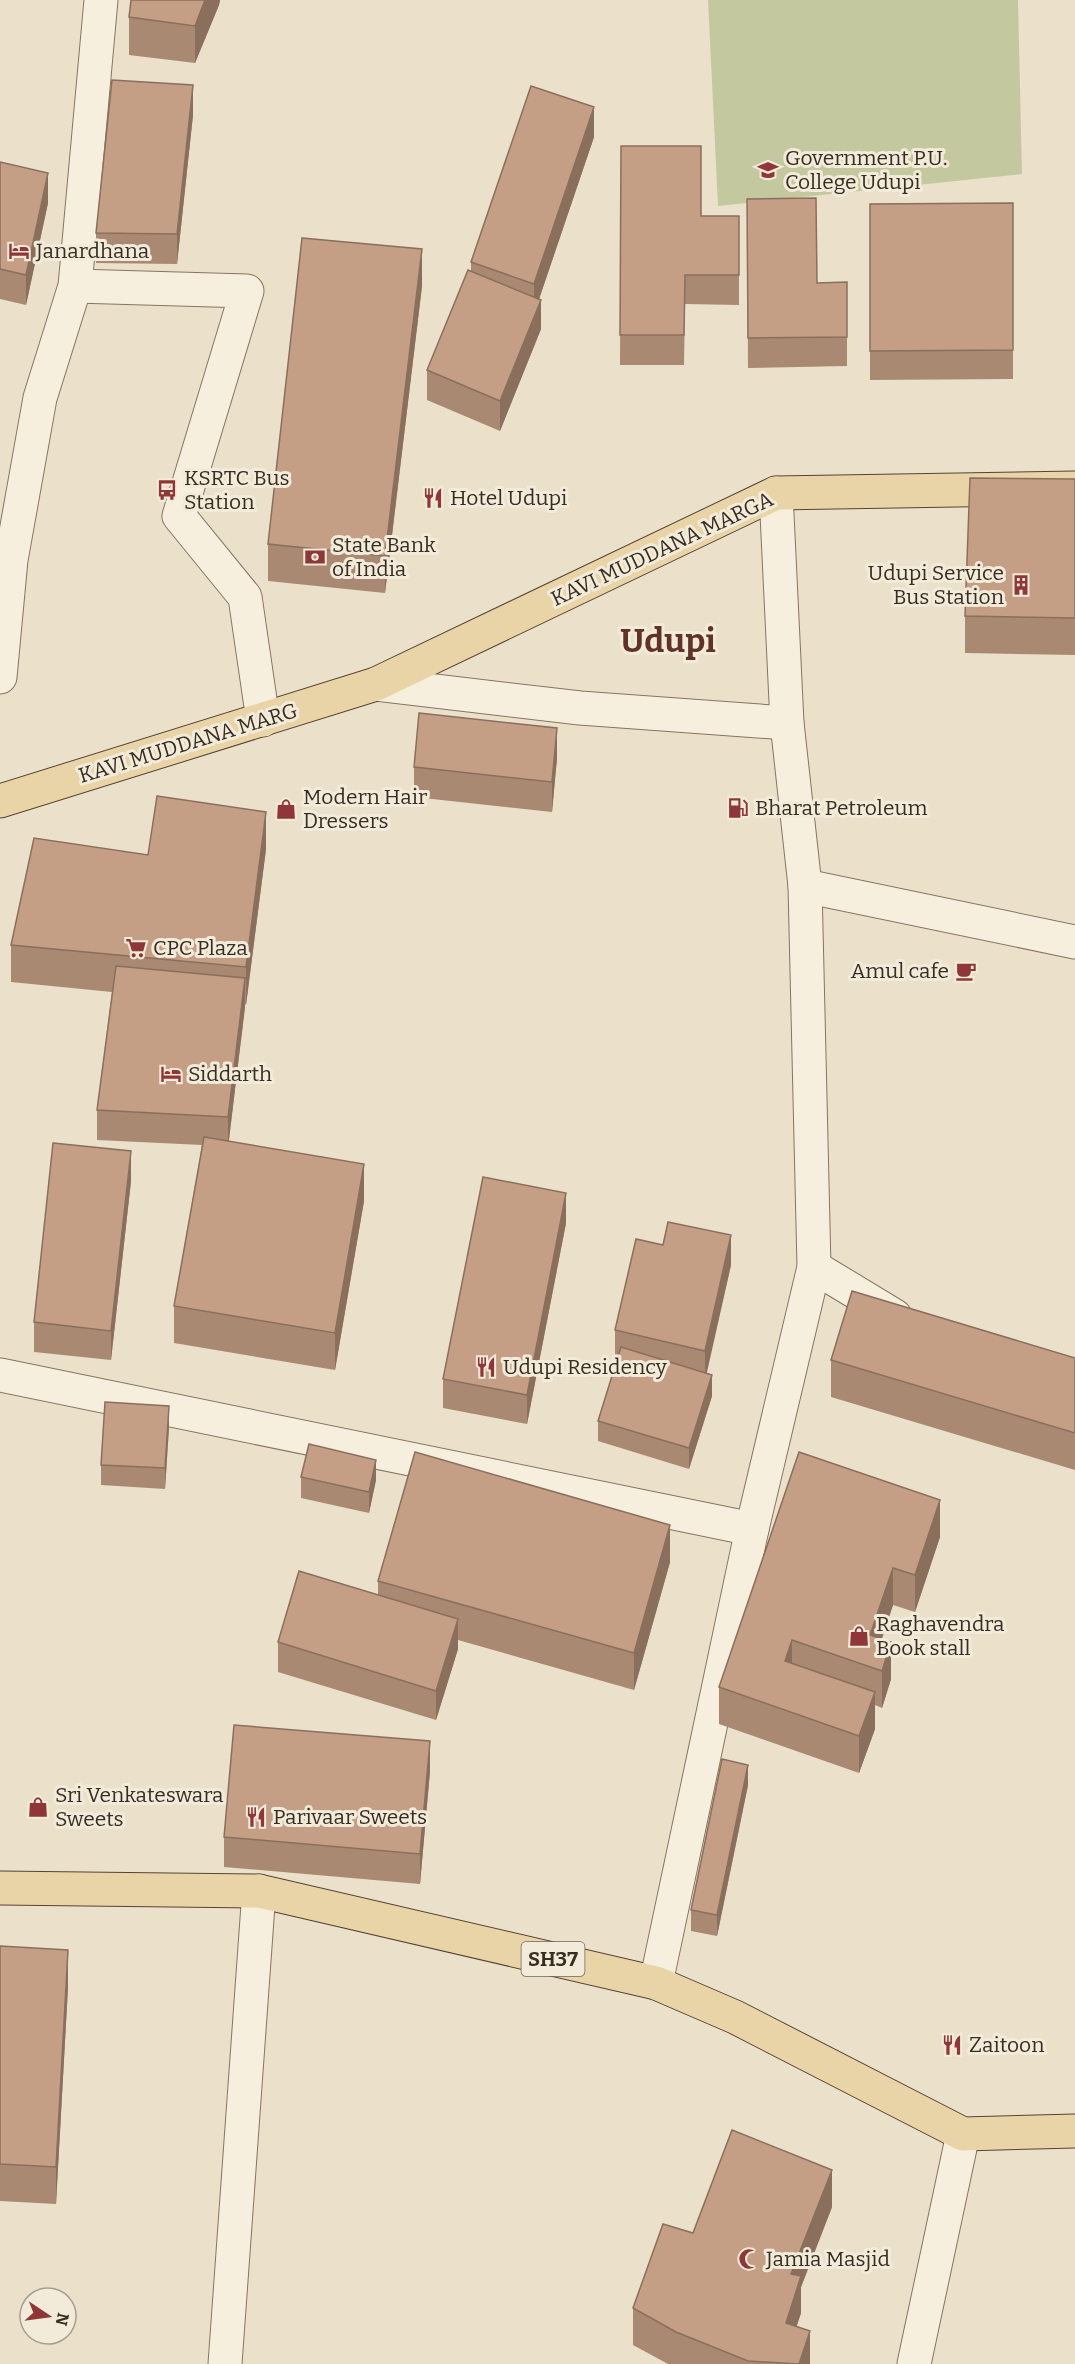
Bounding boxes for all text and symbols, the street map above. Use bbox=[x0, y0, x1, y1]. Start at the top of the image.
place label: Government P.U. College Udupi bbox=[785, 145, 947, 195]
school or university icon: Government P.U. College Udupi bbox=[756, 158, 780, 182]
place label: Janardhana bbox=[35, 238, 150, 264]
hotel icon: Janardhana bbox=[7, 239, 31, 263]
place label: KSRTC Bus Station bbox=[184, 465, 290, 515]
bus stop icon: KSRTC Bus Station bbox=[155, 478, 179, 502]
place label: Hotel Udupi bbox=[450, 485, 567, 511]
restaurant icon: Hotel Udupi bbox=[421, 486, 445, 510]
street label: KAVI MUDDANA MARGA bbox=[547, 486, 777, 612]
place label: State Bank of India bbox=[332, 532, 436, 582]
bank icon: State Bank of India bbox=[303, 545, 327, 569]
place label: Udupi Service Bus Station bbox=[868, 560, 1004, 610]
building icon: Udupi Service Bus Station bbox=[1009, 573, 1033, 597]
district label: Udupi bbox=[620, 621, 716, 661]
street label: KAVI MUDDANA MARG bbox=[75, 697, 301, 789]
place label: Modern Hair Dressers bbox=[303, 784, 427, 834]
place label: Bharat Petroleum bbox=[755, 795, 927, 821]
fuel station icon: Bharat Petroleum bbox=[726, 796, 750, 820]
shop icon: Modern Hair Dressers bbox=[274, 797, 298, 821]
place label: CPC Plaza bbox=[153, 935, 248, 961]
supermarket icon: CPC Plaza bbox=[124, 936, 148, 960]
place label: Amul cafe bbox=[851, 958, 949, 984]
cafe icon: Amul cafe bbox=[954, 959, 978, 983]
place label: Siddarth bbox=[188, 1061, 272, 1087]
hotel icon: Siddarth bbox=[159, 1062, 183, 1086]
place label: Udupi Residency bbox=[503, 1354, 668, 1380]
restaurant icon: Udupi Residency bbox=[474, 1355, 498, 1379]
place label: Raghavendra Book stall bbox=[876, 1611, 1005, 1661]
shop icon: Raghavendra Book stall bbox=[847, 1624, 871, 1648]
place label: Sri Venkateswara Sweets bbox=[55, 1782, 224, 1832]
shop icon: Sri Venkateswara Sweets bbox=[26, 1795, 50, 1819]
place label: Parivaar Sweets bbox=[273, 1804, 427, 1830]
restaurant icon: Parivaar Sweets bbox=[244, 1805, 268, 1829]
road number: SH37 bbox=[522, 1942, 584, 1976]
place label: Zaitoon bbox=[969, 2032, 1044, 2058]
restaurant icon: Zaitoon bbox=[940, 2033, 964, 2057]
place label: Jamia Masjid bbox=[765, 2246, 890, 2272]
mosque icon: Jamia Masjid bbox=[737, 2247, 761, 2271]
north arrow bbox=[18, 2286, 78, 2346]
text: N bbox=[51, 2311, 73, 2327]

